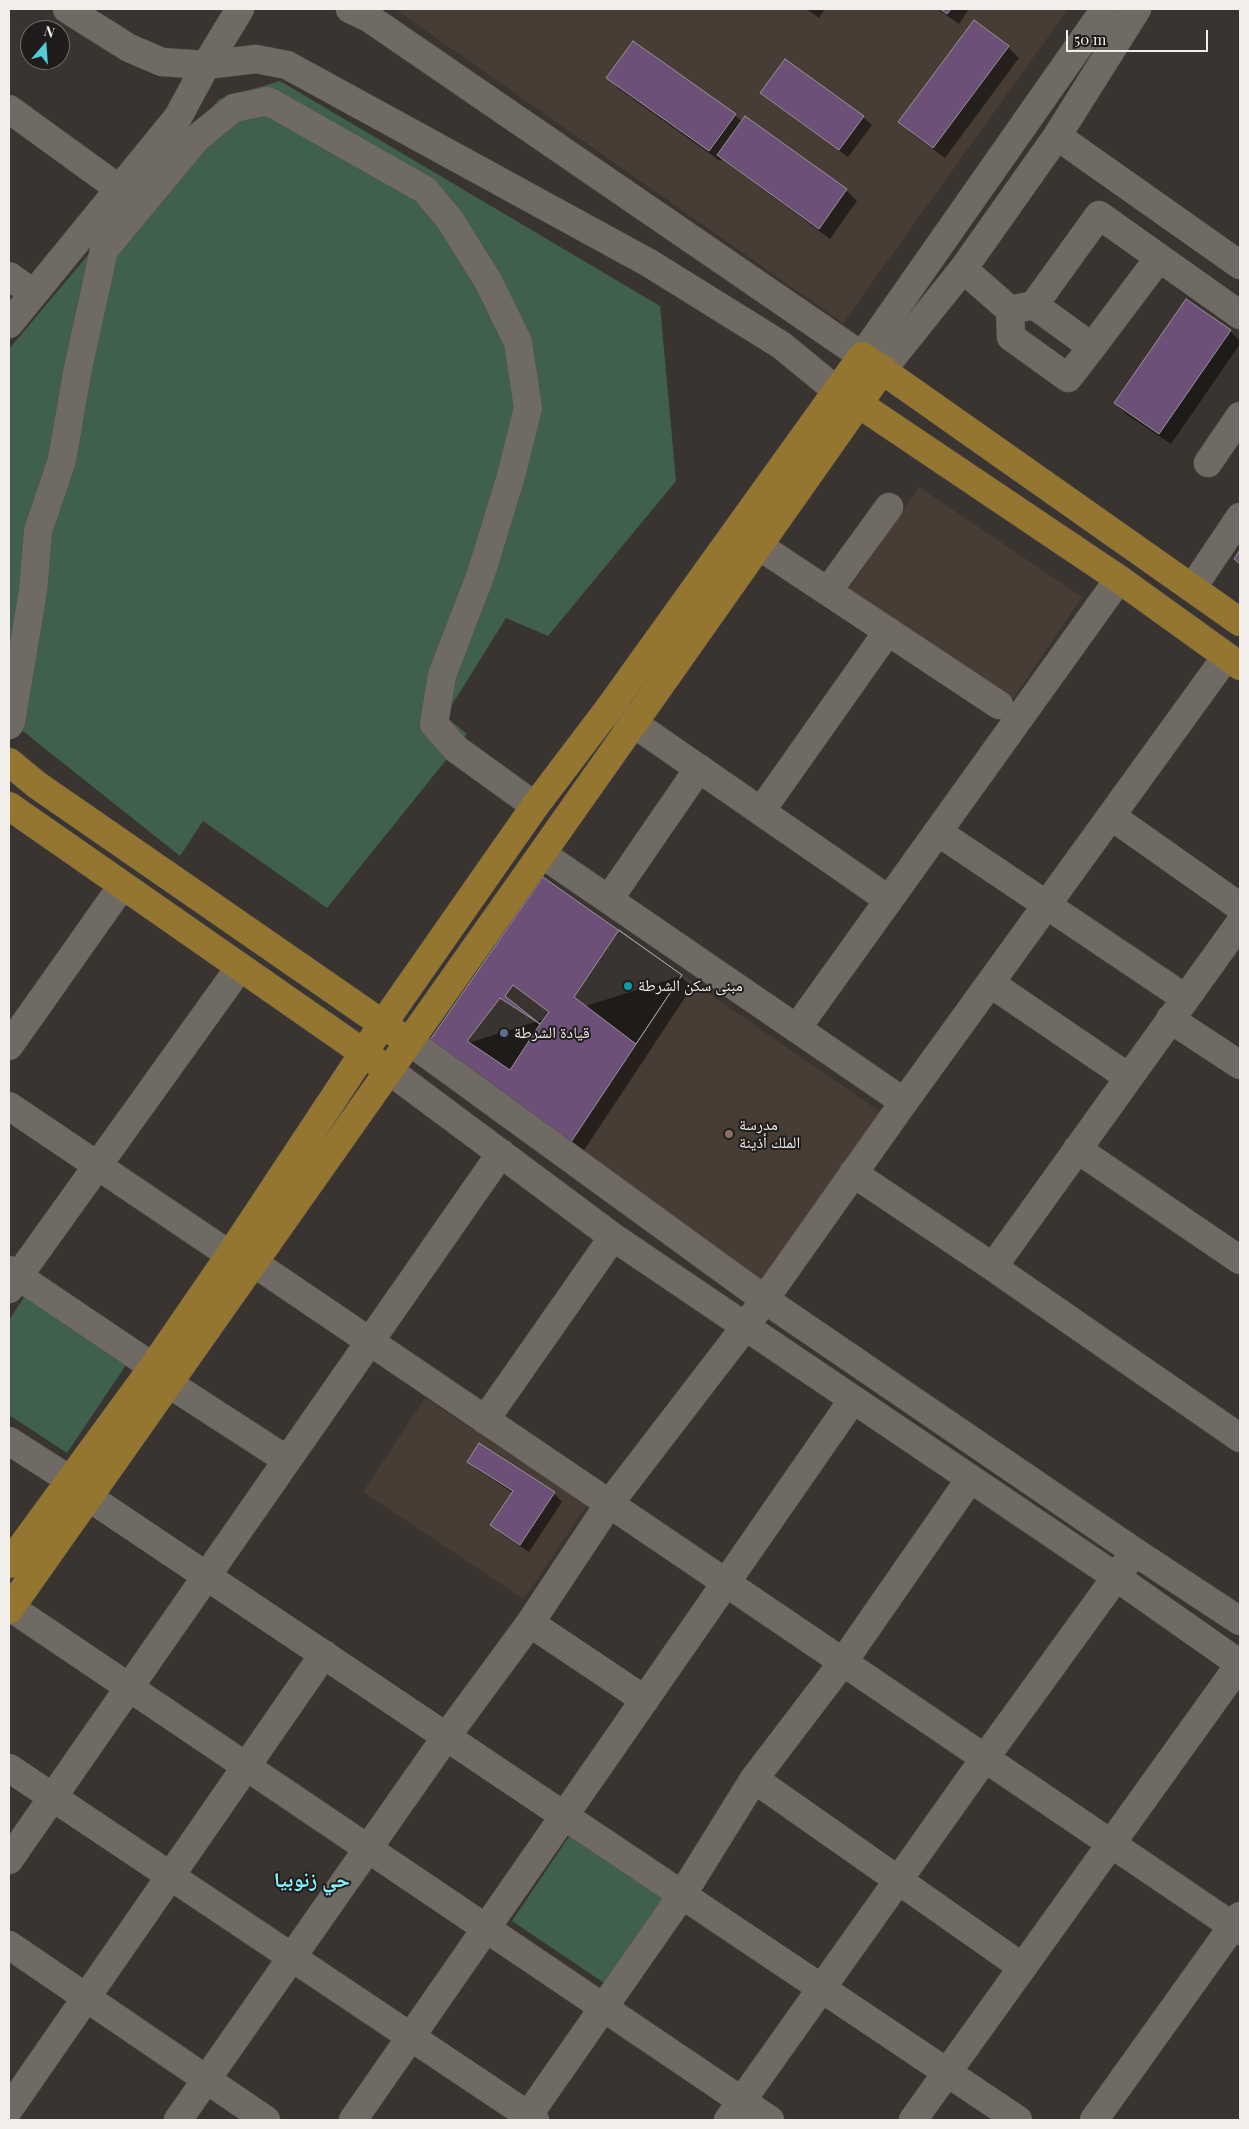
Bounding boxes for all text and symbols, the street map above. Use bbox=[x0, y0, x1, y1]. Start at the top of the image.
north arrow bbox=[20, 20, 70, 70]
scale bar bbox=[1069, 20, 1212, 52]
text: N bbox=[42, 21, 57, 42]
text: 50 m bbox=[1074, 29, 1106, 49]
place label: مبنى سكن الشرطة bbox=[638, 976, 743, 996]
marker: مبنى سكن الشرطة bbox=[622, 980, 634, 992]
place label: قيادة الشرطة bbox=[514, 1023, 590, 1043]
marker: قيادة الشرطة bbox=[498, 1027, 510, 1039]
place label: مدرسة الملك أذينة bbox=[739, 1115, 800, 1153]
marker: مدرسة الملك أذينة bbox=[723, 1128, 735, 1140]
district label: حي زنوبيا bbox=[274, 1867, 350, 1893]

